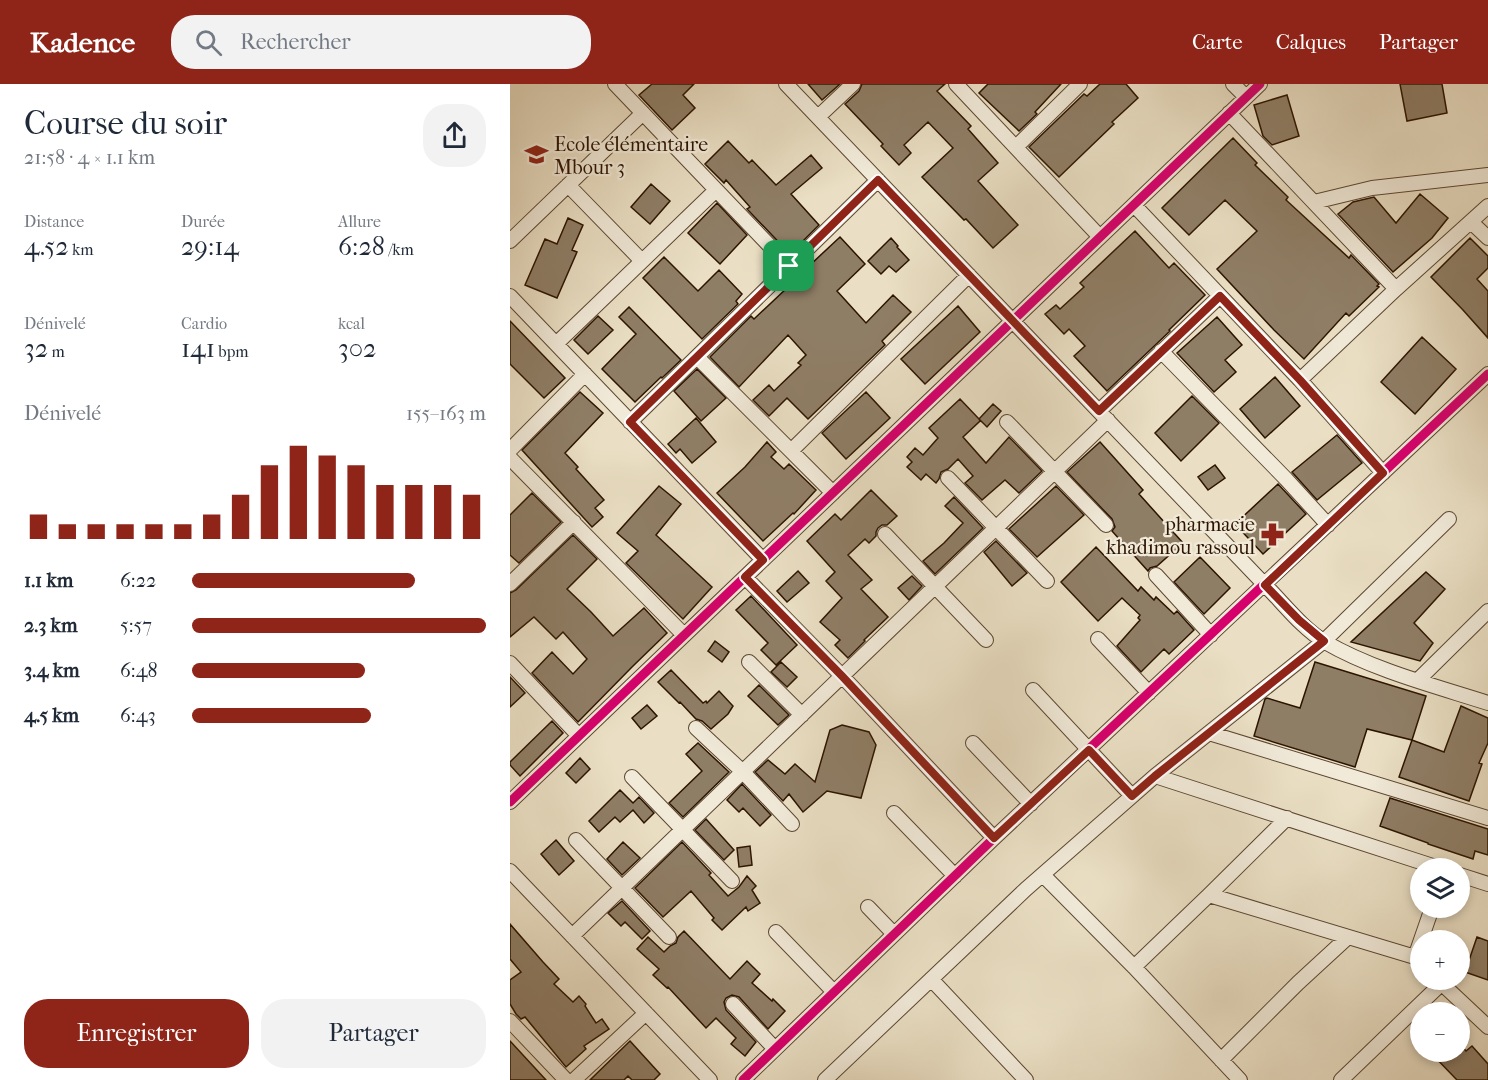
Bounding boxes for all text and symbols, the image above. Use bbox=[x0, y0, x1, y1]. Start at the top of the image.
search box bbox=[171, 15, 591, 69]
text: Kadence bbox=[30, 26, 135, 59]
icon: search bbox=[192, 26, 225, 59]
text: Rechercher bbox=[240, 29, 351, 55]
text: Carte bbox=[1192, 30, 1243, 54]
text: Calques bbox=[1276, 30, 1346, 54]
text: Partager bbox=[1379, 30, 1458, 54]
text: Course du soir bbox=[24, 104, 227, 143]
button: share bbox=[423, 104, 486, 167]
place label: Ecole élémentaire Mbour 3 bbox=[554, 133, 708, 179]
school or university icon: Ecole élémentaire Mbour 3 bbox=[523, 142, 549, 168]
text: 21:58 · 4 × 1.1 km bbox=[24, 146, 155, 169]
text: Distance bbox=[24, 212, 84, 231]
text: Durée bbox=[181, 212, 225, 231]
text: Allure bbox=[338, 212, 381, 231]
text: 4.52 bbox=[24, 231, 69, 262]
text: 29:14 bbox=[181, 231, 239, 262]
text: 6:28 bbox=[338, 231, 385, 262]
text: km bbox=[69, 240, 94, 259]
text: /km bbox=[385, 240, 414, 259]
pin bbox=[763, 240, 814, 291]
icon: arrive bbox=[772, 249, 805, 282]
text: Dénivelé bbox=[24, 314, 86, 333]
text: Cardio bbox=[181, 314, 227, 333]
text: kcal bbox=[338, 314, 365, 333]
text: 32 bbox=[24, 333, 48, 364]
text: 141 bbox=[181, 333, 215, 364]
text: 302 bbox=[338, 333, 376, 364]
text: m bbox=[48, 342, 65, 361]
text: bpm bbox=[215, 342, 249, 361]
text: Dénivelé bbox=[24, 402, 101, 425]
text: 155–163 m bbox=[406, 402, 486, 425]
place label: pharmacie khadimou rassoul bbox=[1106, 513, 1255, 559]
pharmacy icon: pharmacie khadimou rassoul bbox=[1260, 522, 1286, 548]
text: 1.1 km bbox=[24, 569, 73, 592]
text: 6:22 bbox=[120, 569, 156, 592]
text: 2.3 km bbox=[24, 614, 78, 637]
text: 5:57 bbox=[120, 614, 152, 637]
text: 3.4 km bbox=[24, 659, 80, 682]
text: 6:48 bbox=[120, 659, 158, 682]
text: 4.5 km bbox=[24, 704, 79, 727]
text: 6:43 bbox=[120, 704, 156, 727]
map controls bbox=[1410, 858, 1470, 1062]
button: layers bbox=[1410, 858, 1470, 918]
button: + bbox=[1410, 930, 1470, 990]
button: Enregistrer bbox=[24, 999, 249, 1068]
button: Partager bbox=[261, 999, 486, 1068]
button: − bbox=[1410, 1002, 1470, 1062]

